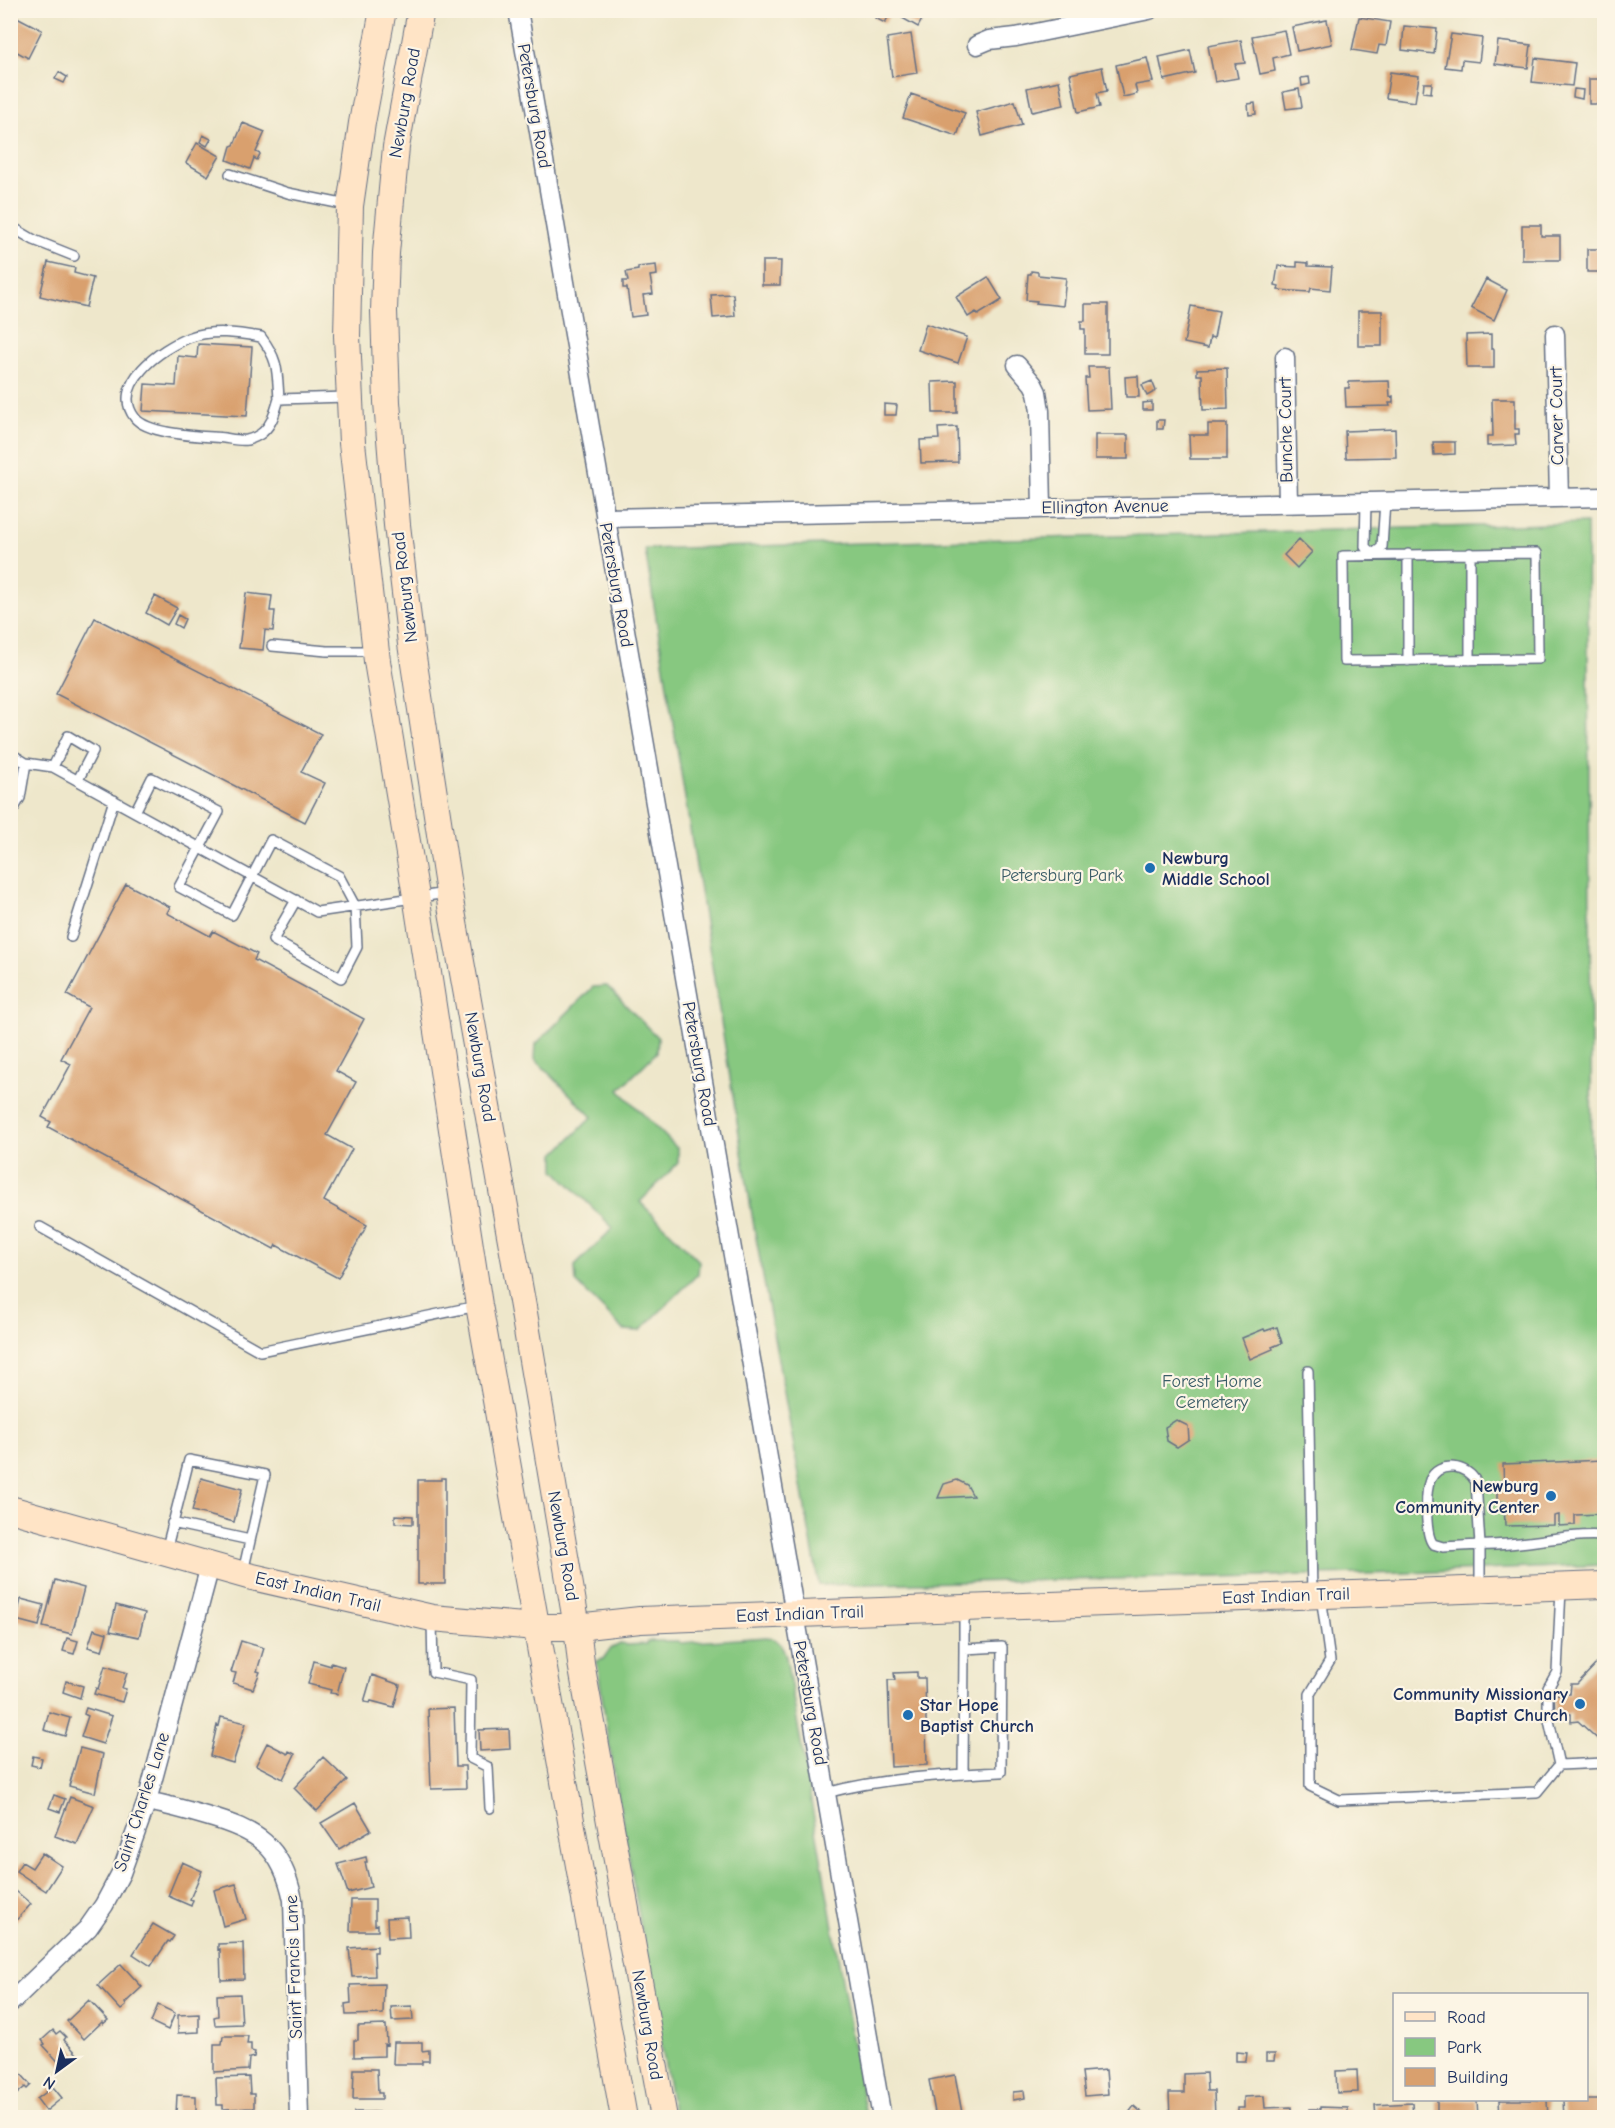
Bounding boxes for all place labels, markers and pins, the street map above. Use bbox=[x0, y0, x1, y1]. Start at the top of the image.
place label: Newburg Middle School bbox=[1162, 848, 1270, 890]
marker: Newburg Middle School bbox=[1143, 861, 1157, 875]
place label: Newburg Community Center bbox=[1395, 1476, 1540, 1518]
marker: Newburg Community Center bbox=[1544, 1489, 1558, 1503]
place label: Community Missionary Baptist Church bbox=[1393, 1684, 1569, 1726]
place label: Star Hope Baptist Church bbox=[920, 1695, 1034, 1737]
marker: Community Missionary Baptist Church bbox=[1573, 1697, 1587, 1711]
marker: Star Hope Baptist Church bbox=[901, 1708, 915, 1722]

